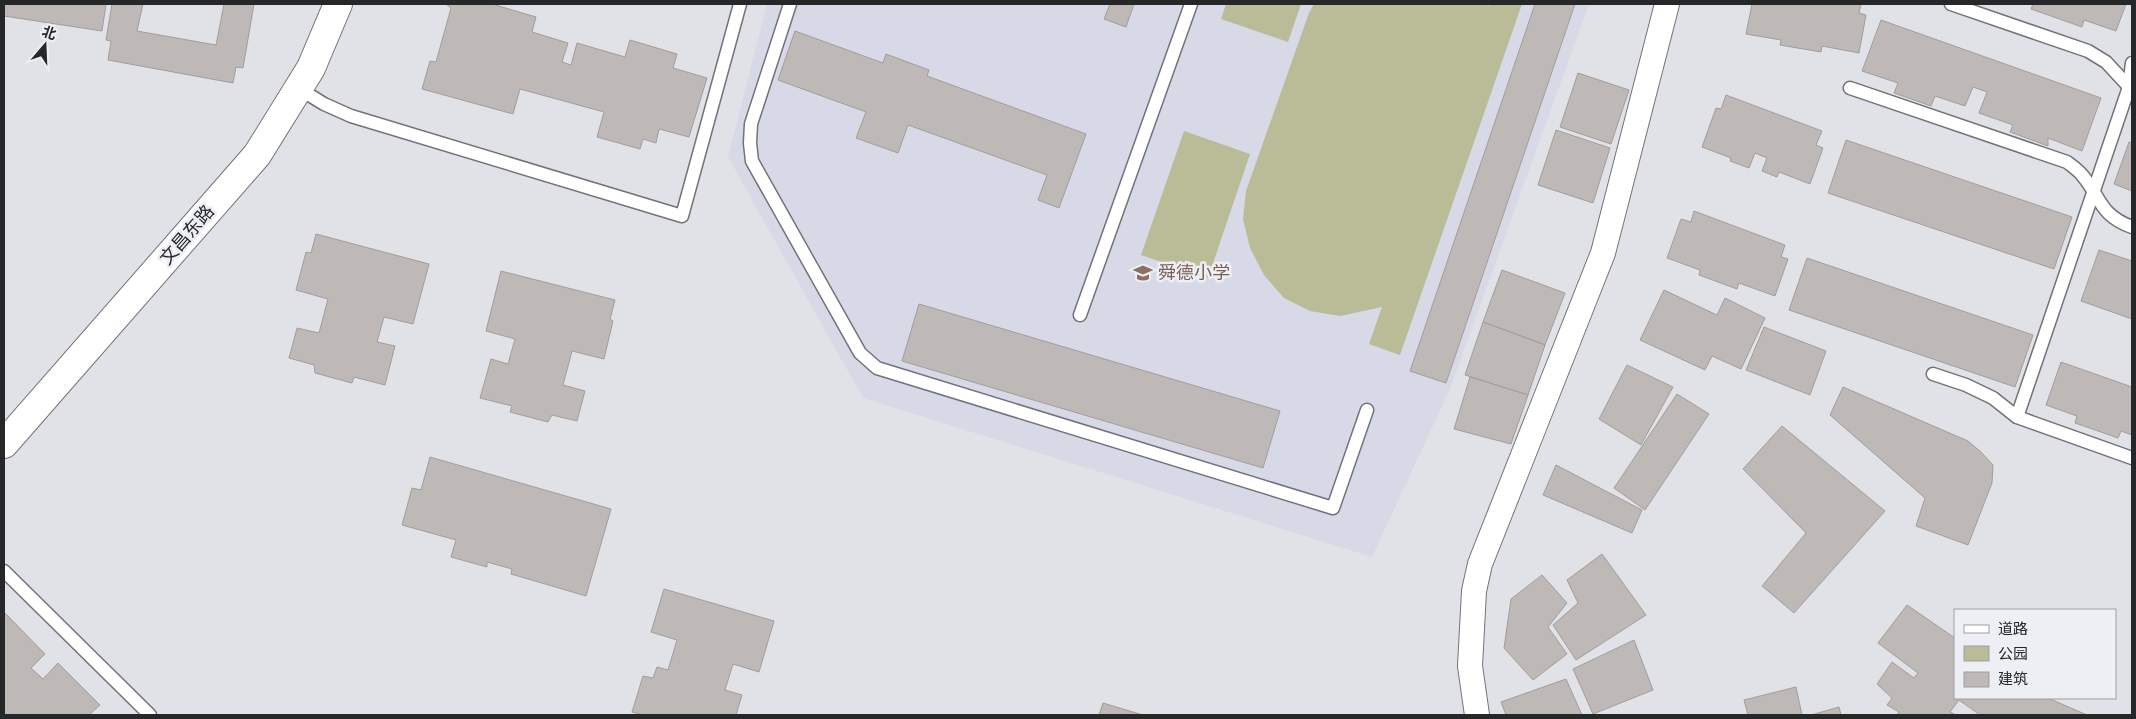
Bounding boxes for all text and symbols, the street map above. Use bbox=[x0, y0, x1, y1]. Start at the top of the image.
north arrow bbox=[20, 20, 70, 70]
text: 北 bbox=[39, 21, 59, 44]
street label: 文昌东路 bbox=[154, 199, 220, 271]
place label: 舜德小学 bbox=[1158, 260, 1230, 286]
school or university icon: 舜德小学 bbox=[1132, 262, 1154, 284]
legend bbox=[1954, 609, 2116, 699]
text: 道路 bbox=[1998, 618, 2028, 640]
text: 公园 bbox=[1998, 643, 2028, 665]
text: 建筑 bbox=[1998, 668, 2028, 690]

